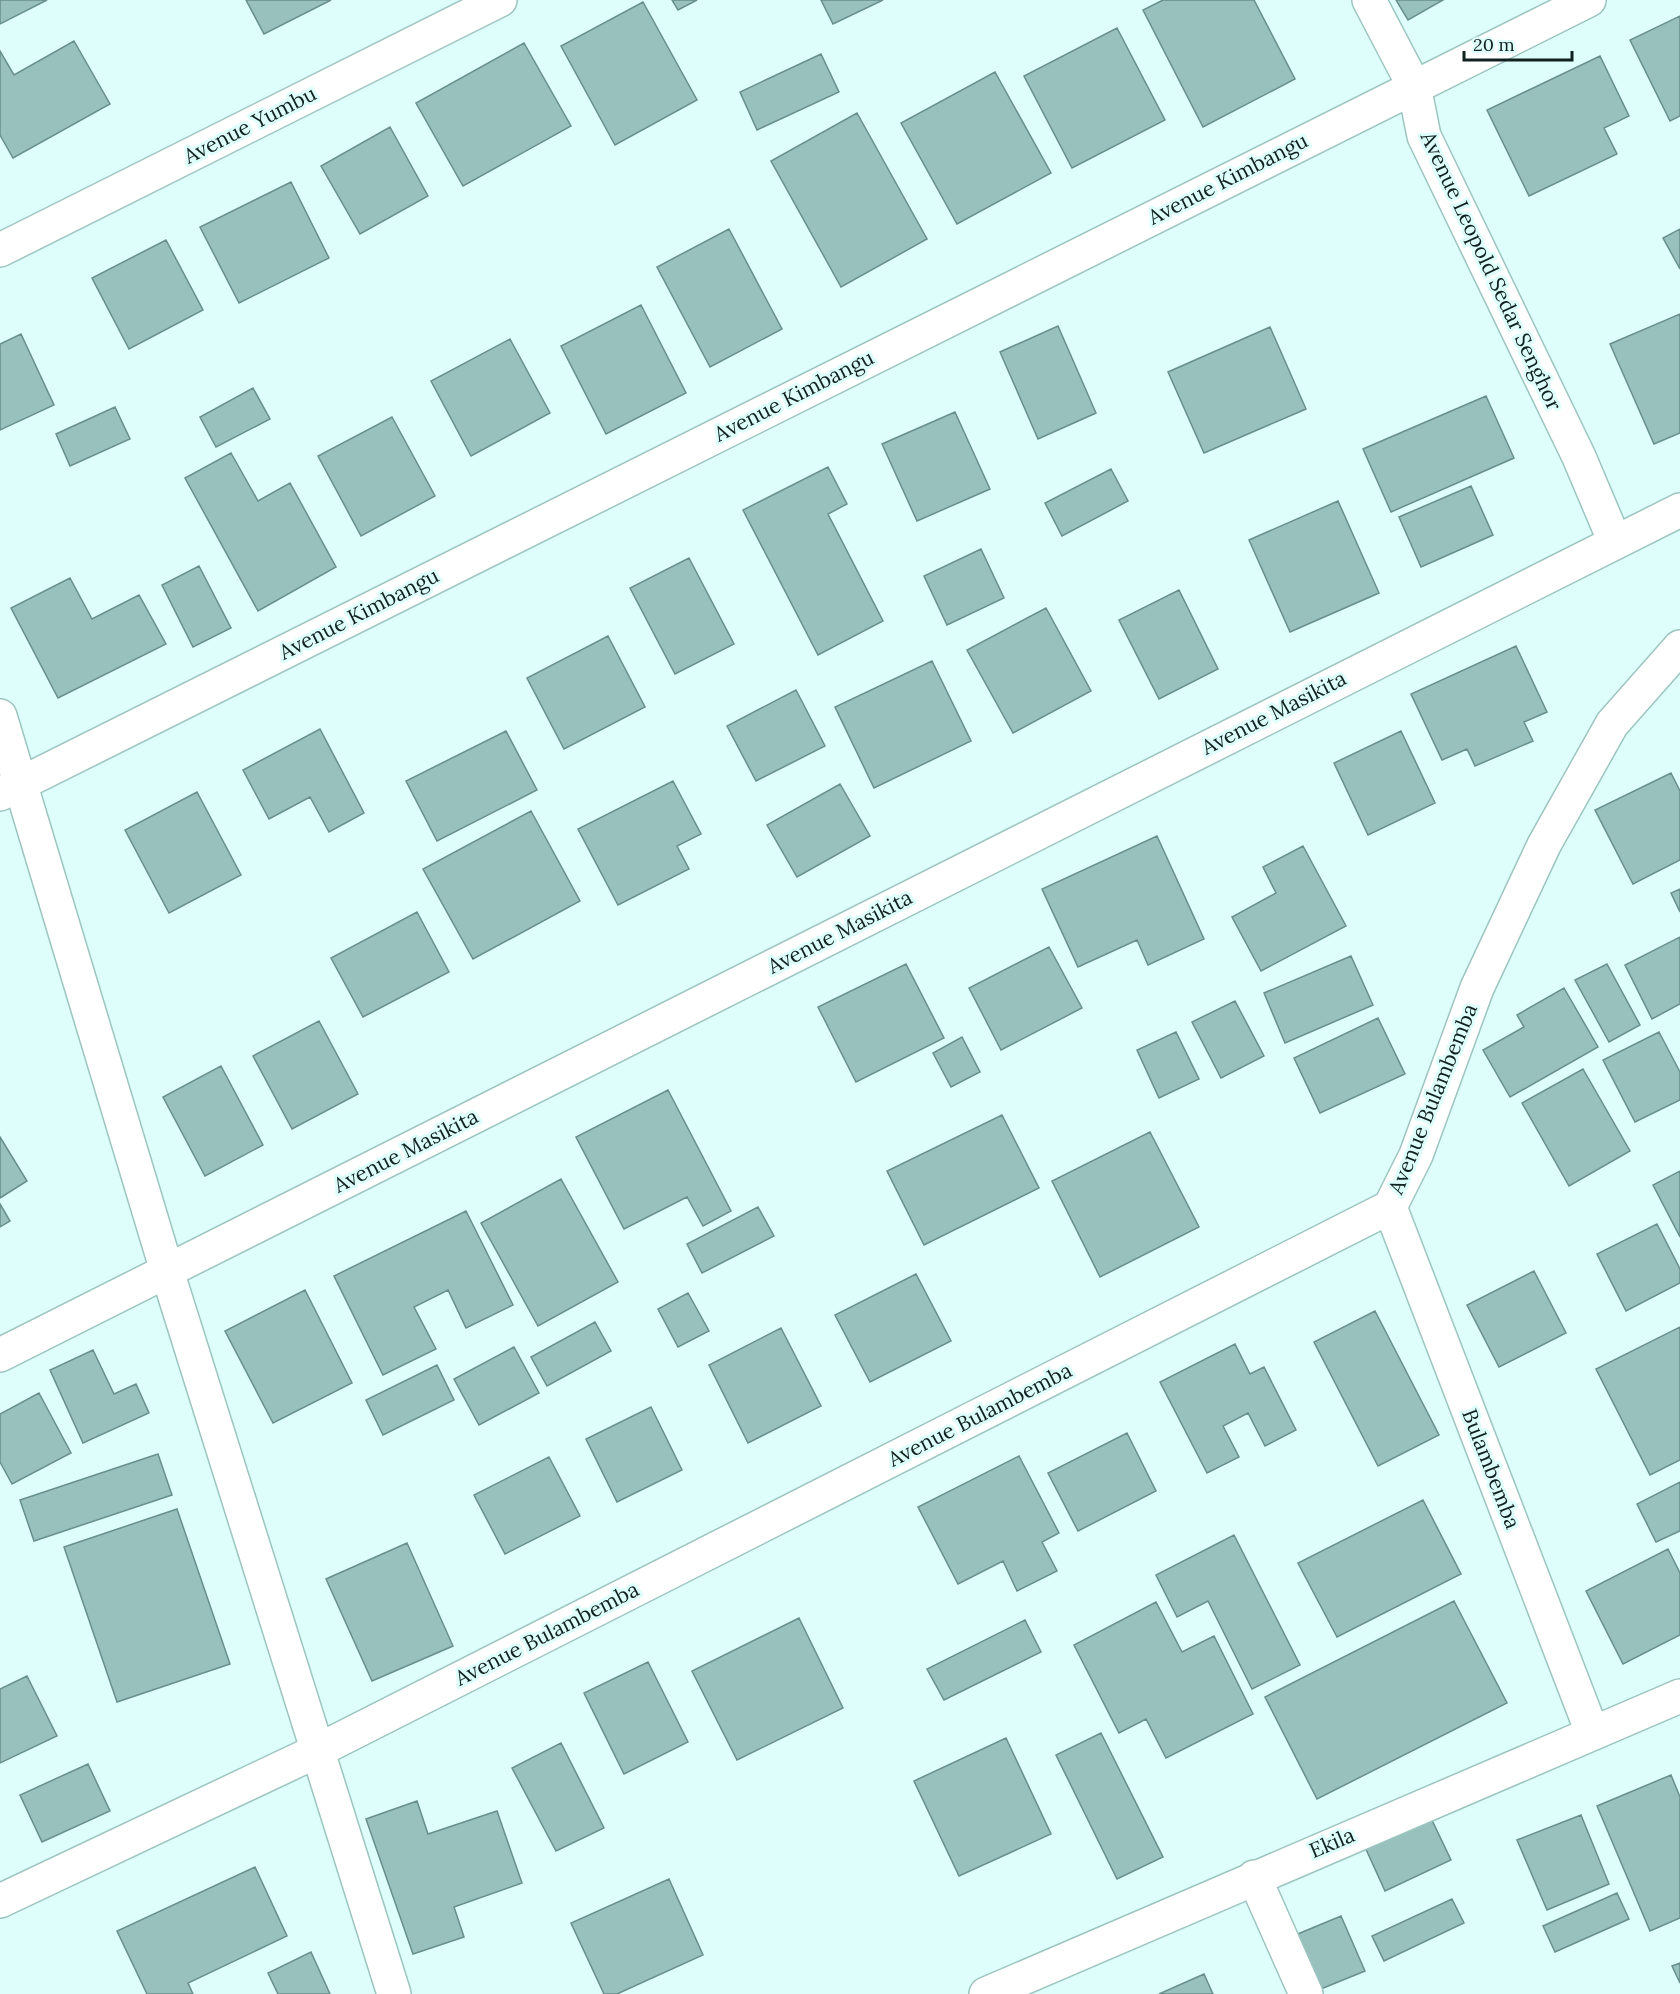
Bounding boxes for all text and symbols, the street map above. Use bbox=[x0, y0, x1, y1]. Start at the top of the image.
scale bar bbox=[1464, 24, 1572, 62]
text: 20 m bbox=[1473, 33, 1515, 56]
street label: Avenue Yumbu bbox=[178, 80, 321, 170]
street label: Avenue Leopold Sedar Senghor bbox=[1414, 126, 1568, 414]
street label: Avenue Kimbangu bbox=[1142, 127, 1312, 231]
street label: Avenue Kimbangu bbox=[708, 344, 878, 448]
street label: Avenue Kimbangu bbox=[273, 562, 443, 666]
street label: Avenue Masikita bbox=[1196, 664, 1351, 761]
street label: Avenue Masikita bbox=[762, 883, 917, 980]
street label: Avenue Bulambemba bbox=[1382, 999, 1483, 1199]
street label: Avenue Masikita bbox=[328, 1102, 483, 1199]
street label: Avenue Bulambemba bbox=[882, 1356, 1076, 1473]
street label: Bulambemba bbox=[1456, 1405, 1527, 1533]
street label: Avenue Bulambemba bbox=[449, 1575, 643, 1692]
street label: Ekila bbox=[1305, 1821, 1359, 1864]

